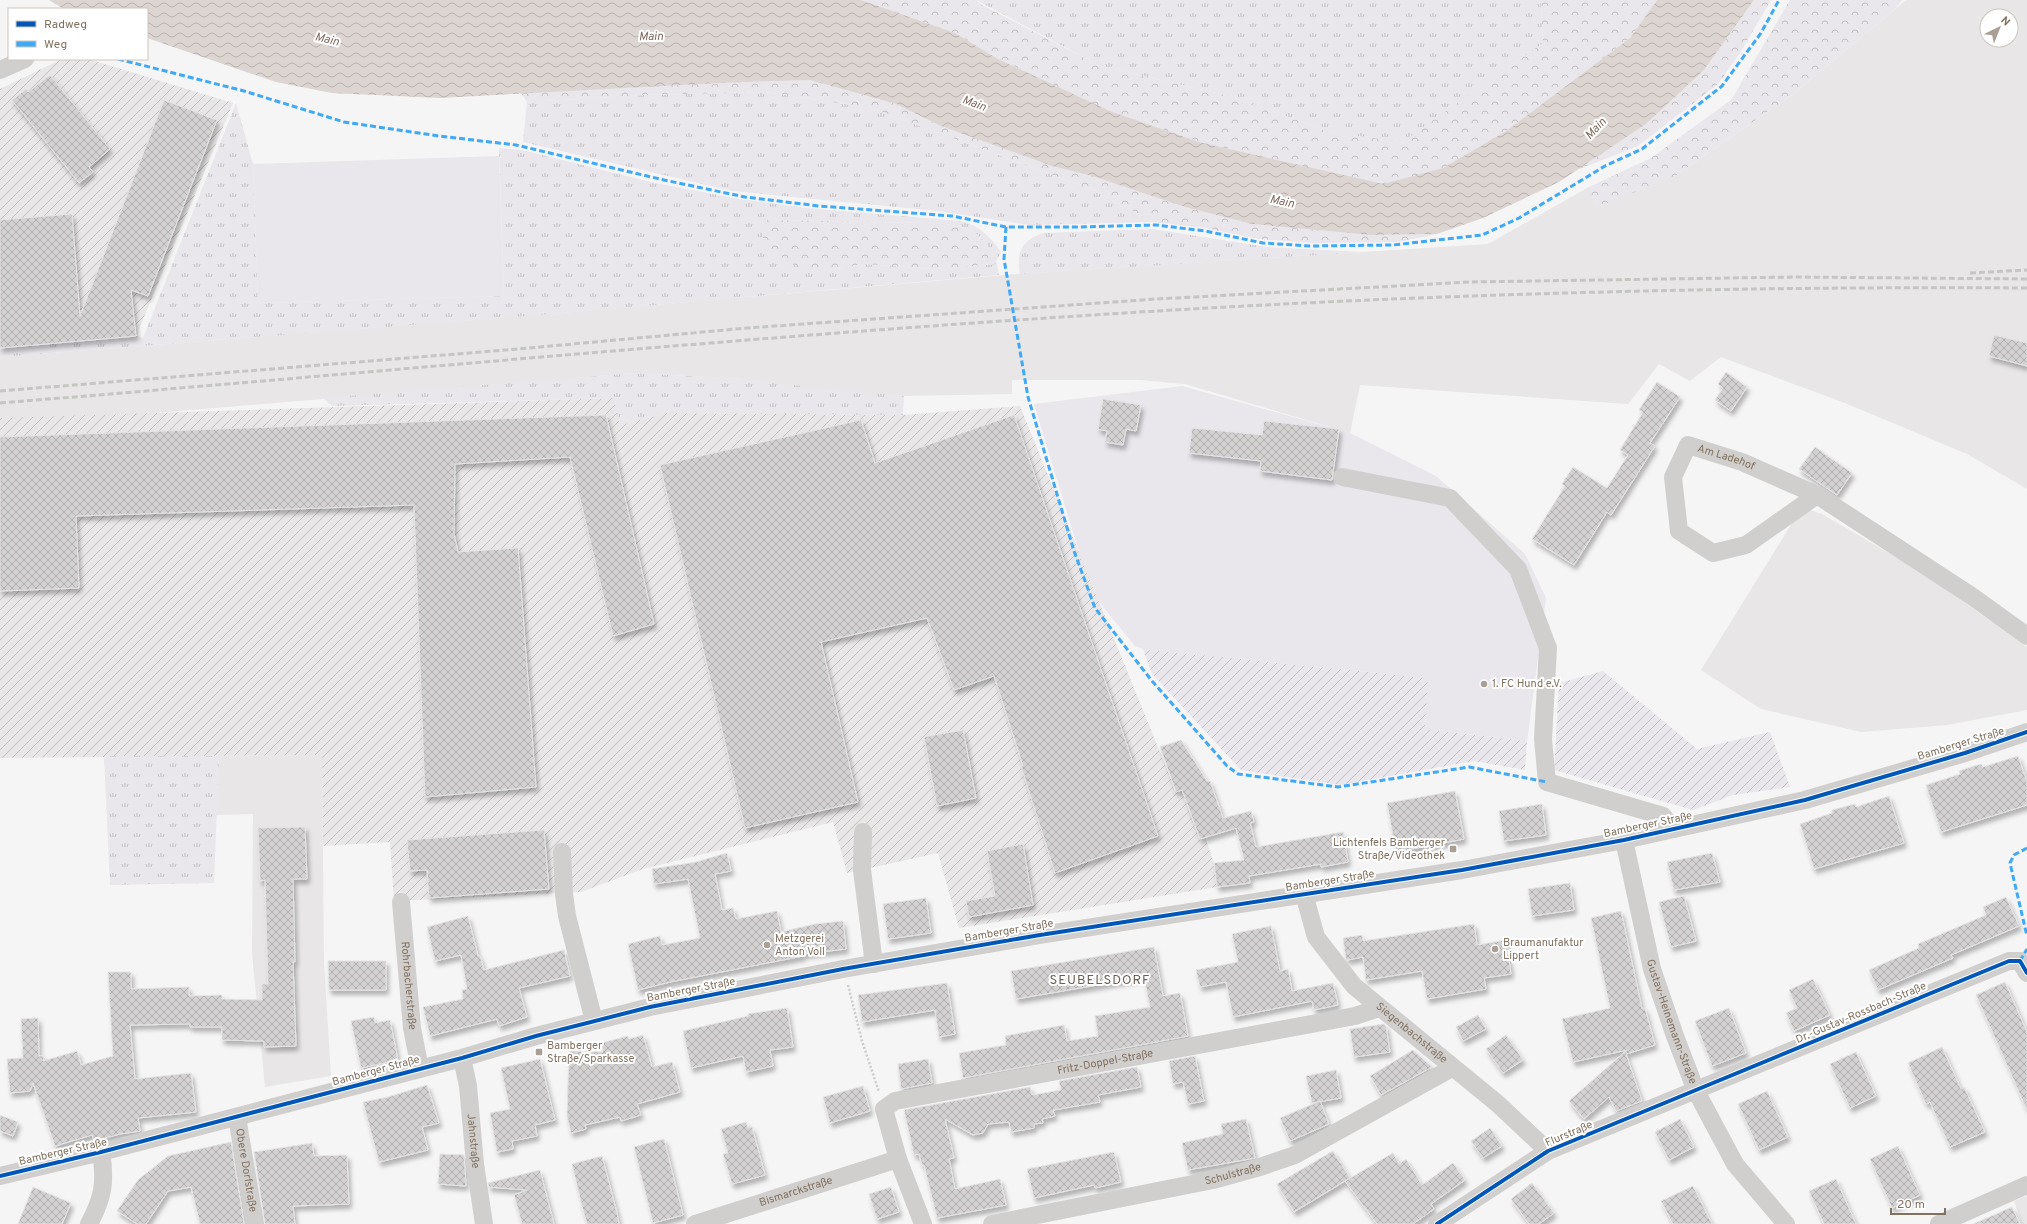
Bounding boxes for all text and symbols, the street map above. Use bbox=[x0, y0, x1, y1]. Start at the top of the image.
legend bbox=[8, 8, 148, 60]
north arrow bbox=[1979, 8, 2019, 48]
text: N bbox=[1997, 14, 2013, 29]
text: Radweg bbox=[44, 17, 87, 33]
water label: Main bbox=[313, 29, 341, 51]
water label: Main bbox=[639, 29, 664, 45]
text: Weg bbox=[44, 37, 67, 53]
water label: Main bbox=[960, 92, 989, 116]
water label: Main bbox=[1582, 114, 1611, 143]
water label: Main bbox=[1268, 192, 1296, 212]
street label: Am Ladehof bbox=[1696, 441, 1757, 474]
place label: 1. FC Hund e.V. bbox=[1492, 677, 1562, 691]
marker: 1. FC Hund e.V. bbox=[1479, 679, 1489, 689]
street label: Bamberger Straße bbox=[1916, 724, 2006, 764]
street label: Bamberger Straße bbox=[1603, 809, 1694, 841]
place label: Lichtenfels Bamberger Straße/Videothek bbox=[1333, 836, 1446, 863]
marker: Lichtenfels Bamberger Straße/Videothek bbox=[1448, 844, 1458, 854]
street label: Bamberger Straße bbox=[1284, 867, 1376, 895]
street label: Bamberger Straße bbox=[963, 916, 1055, 946]
place label: Metzgerei Anton Voll bbox=[775, 932, 825, 959]
place label: Braumanufaktur Lippert bbox=[1503, 936, 1584, 963]
marker: Metzgerei Anton Voll bbox=[762, 940, 772, 950]
street label: Rohrbacherstraße bbox=[397, 941, 419, 1031]
marker: Braumanufaktur Lippert bbox=[1490, 944, 1500, 954]
street label: Gustav-Heinemann-Straße bbox=[1643, 958, 1700, 1086]
district label: SEUBELSDORF bbox=[1050, 973, 1150, 989]
street label: Bamberger Straße bbox=[645, 975, 737, 1005]
street label: Dr.-Gustav-Rossbach-Straße bbox=[1794, 979, 1928, 1047]
street label: Siegenbachstraße bbox=[1373, 1000, 1450, 1067]
place label: Bamberger Straße/Sparkasse bbox=[547, 1039, 634, 1066]
street label: Fritz-Doppel-Straße bbox=[1056, 1046, 1155, 1078]
marker: Bamberger Straße/Sparkasse bbox=[534, 1047, 544, 1057]
street label: Bamberger Straße bbox=[331, 1053, 421, 1089]
street label: Jahnstraße bbox=[464, 1113, 483, 1170]
street label: Flurstraße bbox=[1543, 1118, 1595, 1150]
street label: Obere Dorfstraße bbox=[232, 1127, 260, 1213]
street label: Bamberger Straße bbox=[18, 1135, 109, 1169]
street label: Schulstraße bbox=[1204, 1160, 1263, 1188]
street label: Bismarckstraße bbox=[757, 1173, 834, 1210]
scale bar bbox=[1891, 1190, 1945, 1216]
text: 20 m bbox=[1897, 1197, 1925, 1213]

